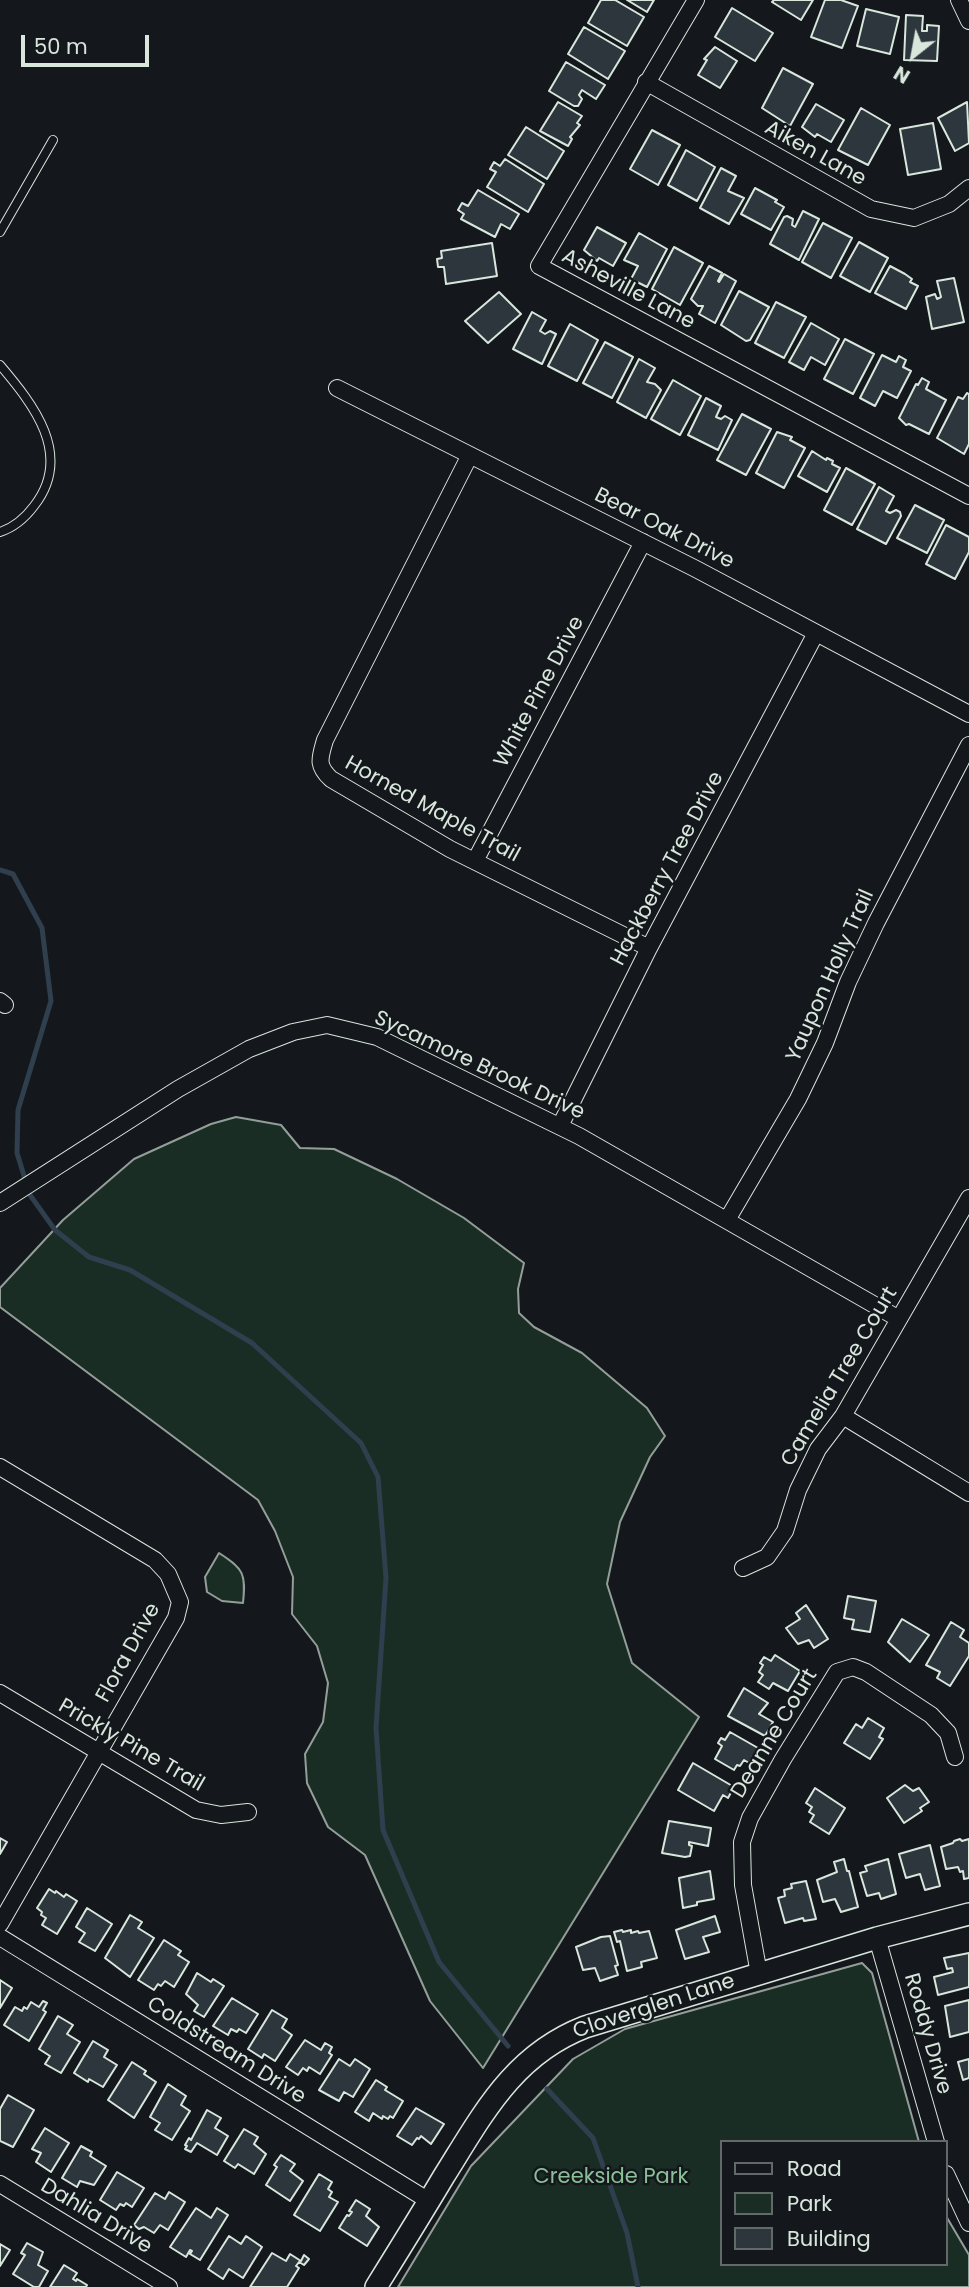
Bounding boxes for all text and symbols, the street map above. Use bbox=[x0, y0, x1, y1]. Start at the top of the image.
scale bar bbox=[24, 21, 152, 65]
north arrow bbox=[878, 21, 948, 91]
text: 50 m bbox=[34, 32, 88, 61]
text: N bbox=[889, 59, 915, 90]
street label: Aiken Lane bbox=[760, 116, 870, 192]
street label: Asheville Lane bbox=[557, 244, 699, 336]
street label: Bear Oak Drive bbox=[590, 483, 738, 575]
street label: White Pine Drive bbox=[490, 612, 590, 772]
street label: Horned Maple Trail bbox=[340, 751, 524, 869]
street label: Hackberry Tree Drive bbox=[606, 768, 730, 970]
street label: Yaupon Holly Trail bbox=[782, 886, 880, 1066]
street label: Sycamore Brook Drive bbox=[370, 1006, 588, 1126]
street label: Camelia Tree Court bbox=[777, 1283, 903, 1471]
street label: Flora Drive bbox=[91, 1599, 167, 1707]
street label: Deanne Court bbox=[727, 1665, 823, 1803]
street label: Prickly Pine Trail bbox=[53, 1694, 209, 1798]
street label: Cloverglen Lane bbox=[570, 1969, 738, 2045]
street label: Roddy Drive bbox=[898, 1971, 956, 2097]
street label: Coldstream Drive bbox=[142, 1992, 310, 2110]
legend bbox=[720, 2140, 948, 2266]
text: Road bbox=[787, 2154, 842, 2183]
park label: Creekside Park bbox=[534, 2165, 688, 2191]
street label: Dahlia Drive bbox=[36, 2174, 156, 2260]
text: Park bbox=[787, 2189, 832, 2218]
text: Building bbox=[787, 2224, 871, 2253]

